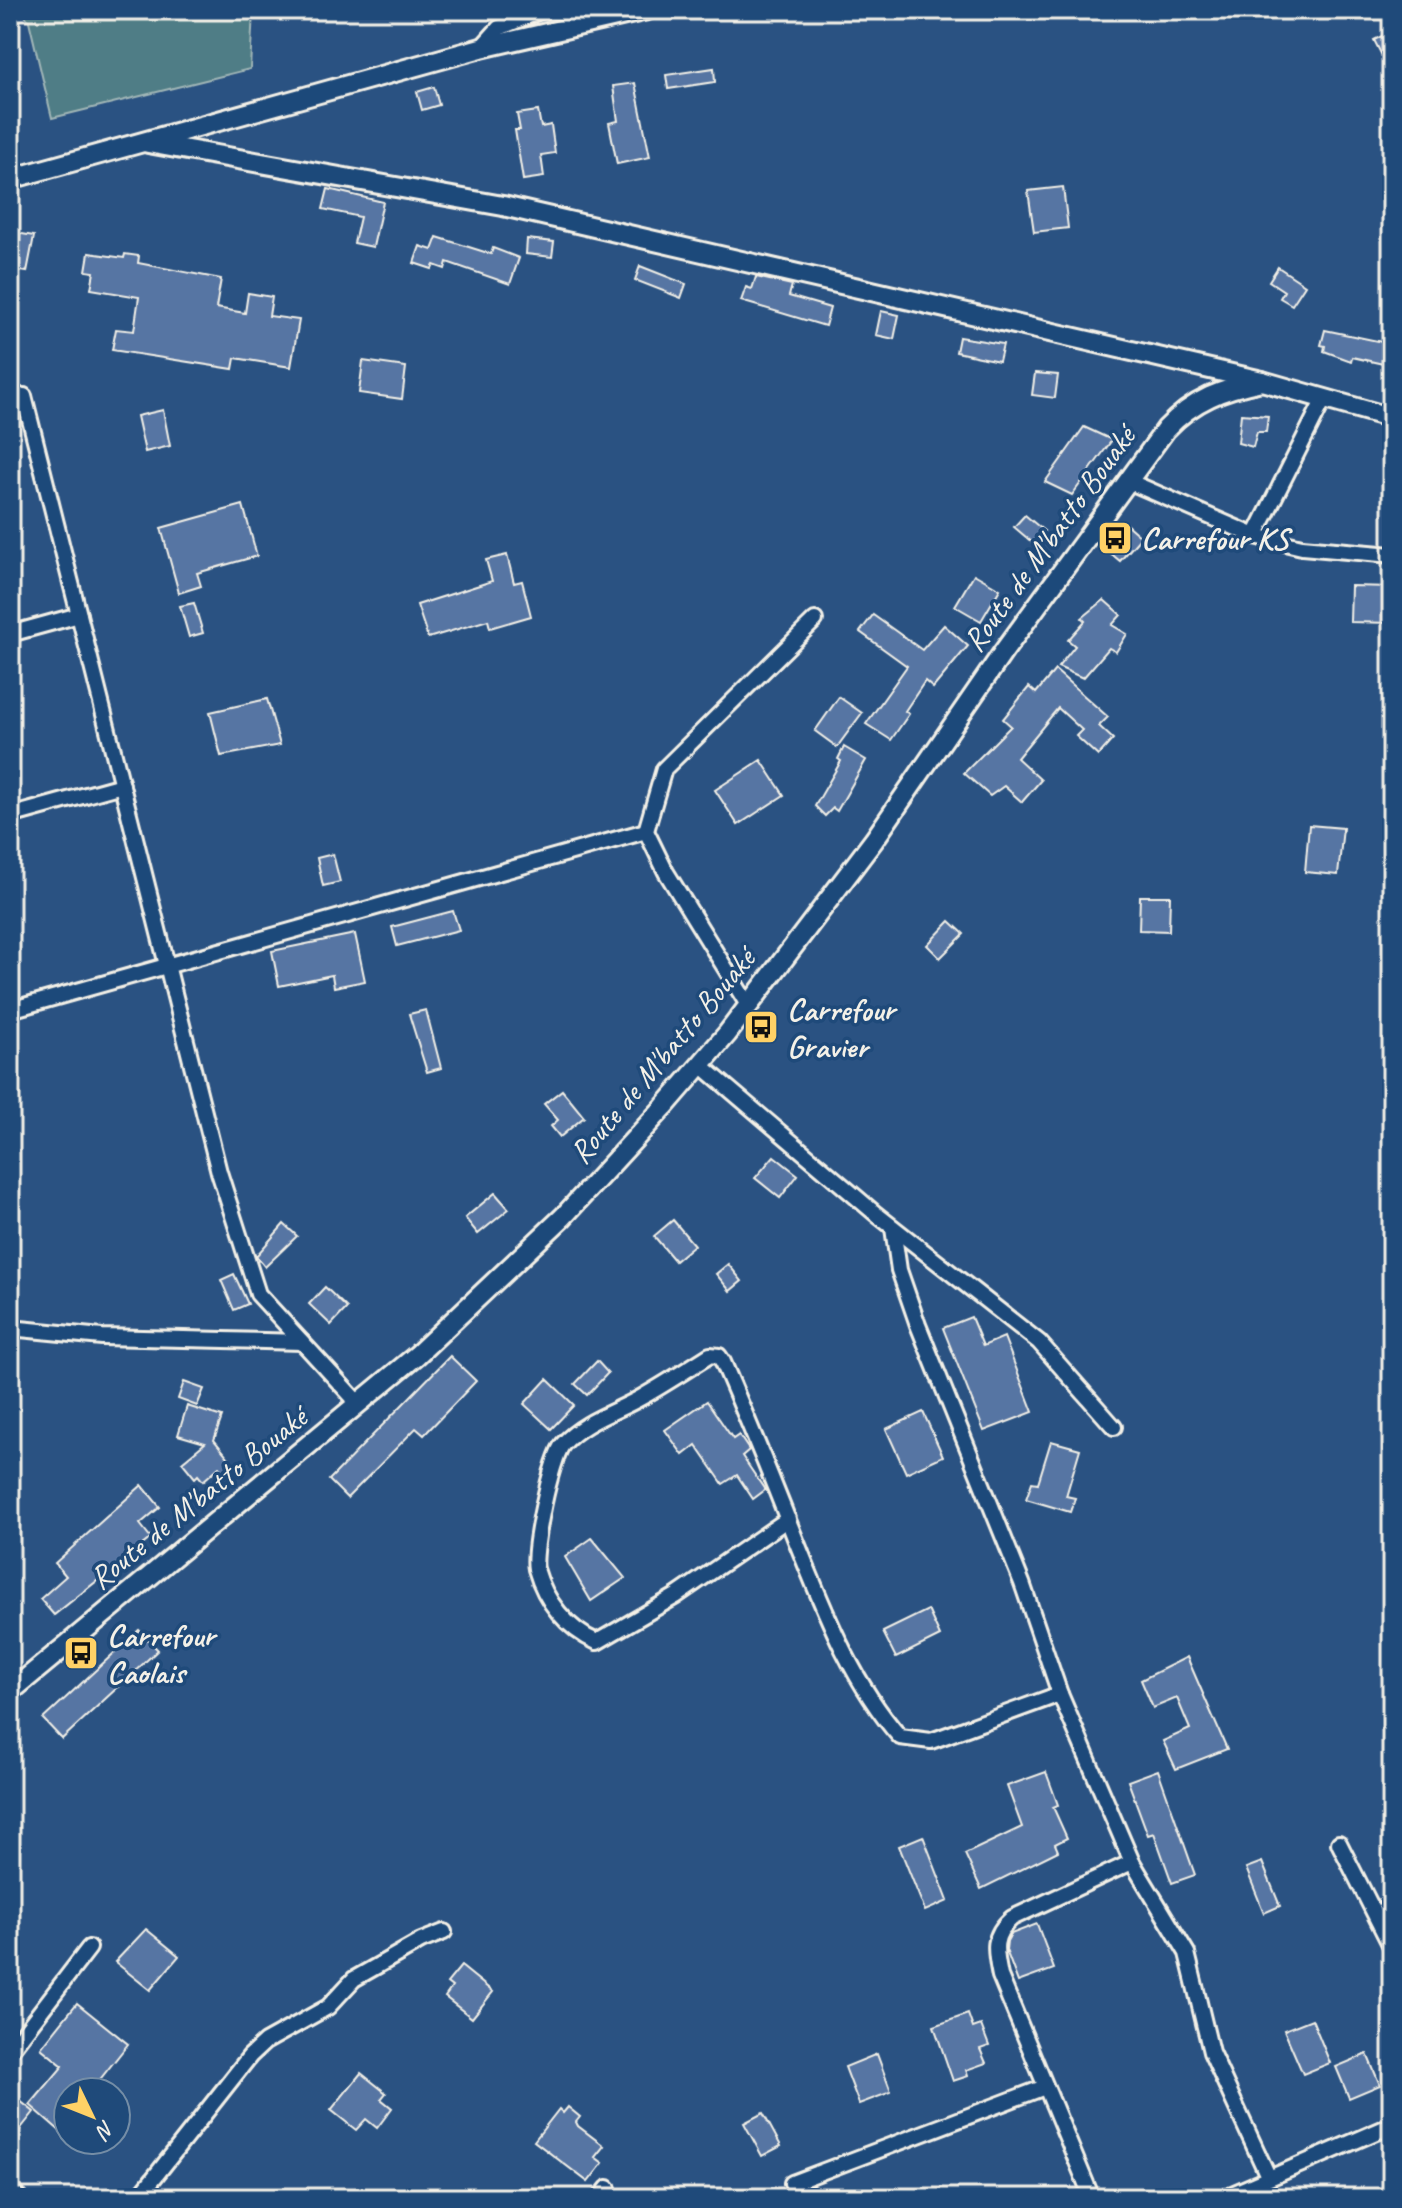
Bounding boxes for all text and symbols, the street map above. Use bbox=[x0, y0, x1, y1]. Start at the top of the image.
street label: Route de M'batto Bouaké bbox=[953, 415, 1147, 660]
place label: Carrefour KS bbox=[1141, 518, 1293, 559]
bus stop icon: Carrefour KS bbox=[1096, 519, 1134, 557]
street label: Route de M'batto Bouaké bbox=[560, 936, 767, 1172]
place label: Carrefour Gravier bbox=[787, 989, 898, 1067]
bus stop icon: Carrefour Gravier bbox=[742, 1008, 780, 1046]
street label: Route de M'batto Bouaké bbox=[81, 1395, 319, 1598]
place label: Carrefour Caolais bbox=[107, 1615, 218, 1693]
bus stop icon: Carrefour Caolais bbox=[62, 1634, 100, 1672]
north arrow bbox=[52, 2076, 132, 2156]
text: N bbox=[89, 2114, 121, 2146]

